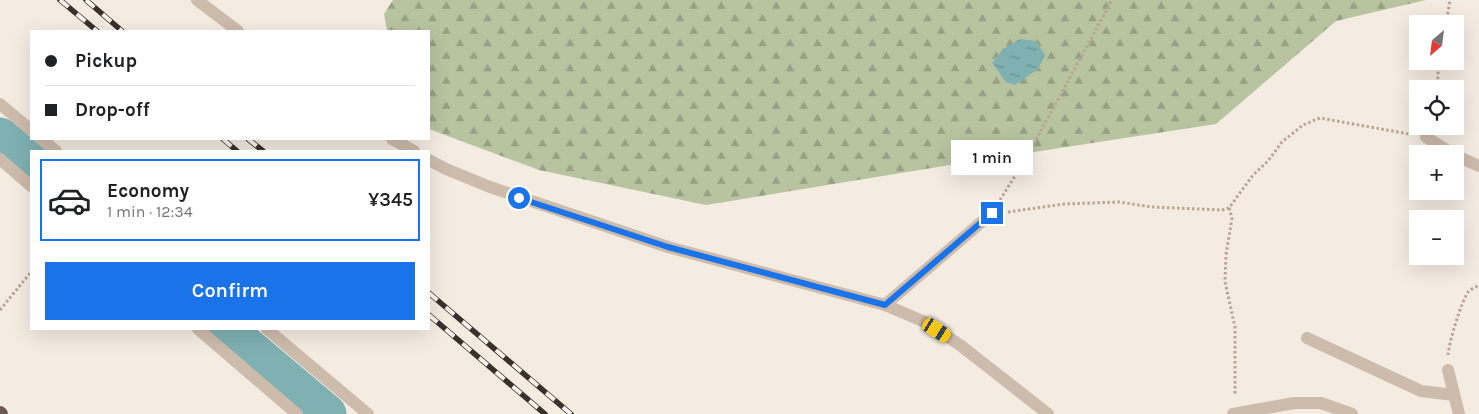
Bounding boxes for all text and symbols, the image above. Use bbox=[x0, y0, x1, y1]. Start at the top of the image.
north arrow bbox=[1409, 15, 1464, 70]
map controls bbox=[1409, 15, 1464, 265]
text: Pickup bbox=[75, 50, 137, 72]
button: locate bbox=[1409, 80, 1464, 135]
text: Drop-off bbox=[75, 99, 150, 121]
callout: 1 min bbox=[951, 140, 1033, 176]
button: + bbox=[1409, 145, 1464, 200]
text: 1 min bbox=[972, 148, 1012, 167]
icon: car bbox=[47, 178, 92, 223]
text: Economy bbox=[107, 180, 189, 202]
route start bbox=[508, 187, 530, 209]
text: ¥345 bbox=[368, 189, 413, 211]
text: 1 min · 12:34 bbox=[107, 202, 193, 221]
route end bbox=[981, 202, 1003, 224]
button: − bbox=[1409, 210, 1464, 265]
button: Confirm bbox=[45, 262, 415, 320]
car bbox=[920, 316, 953, 344]

